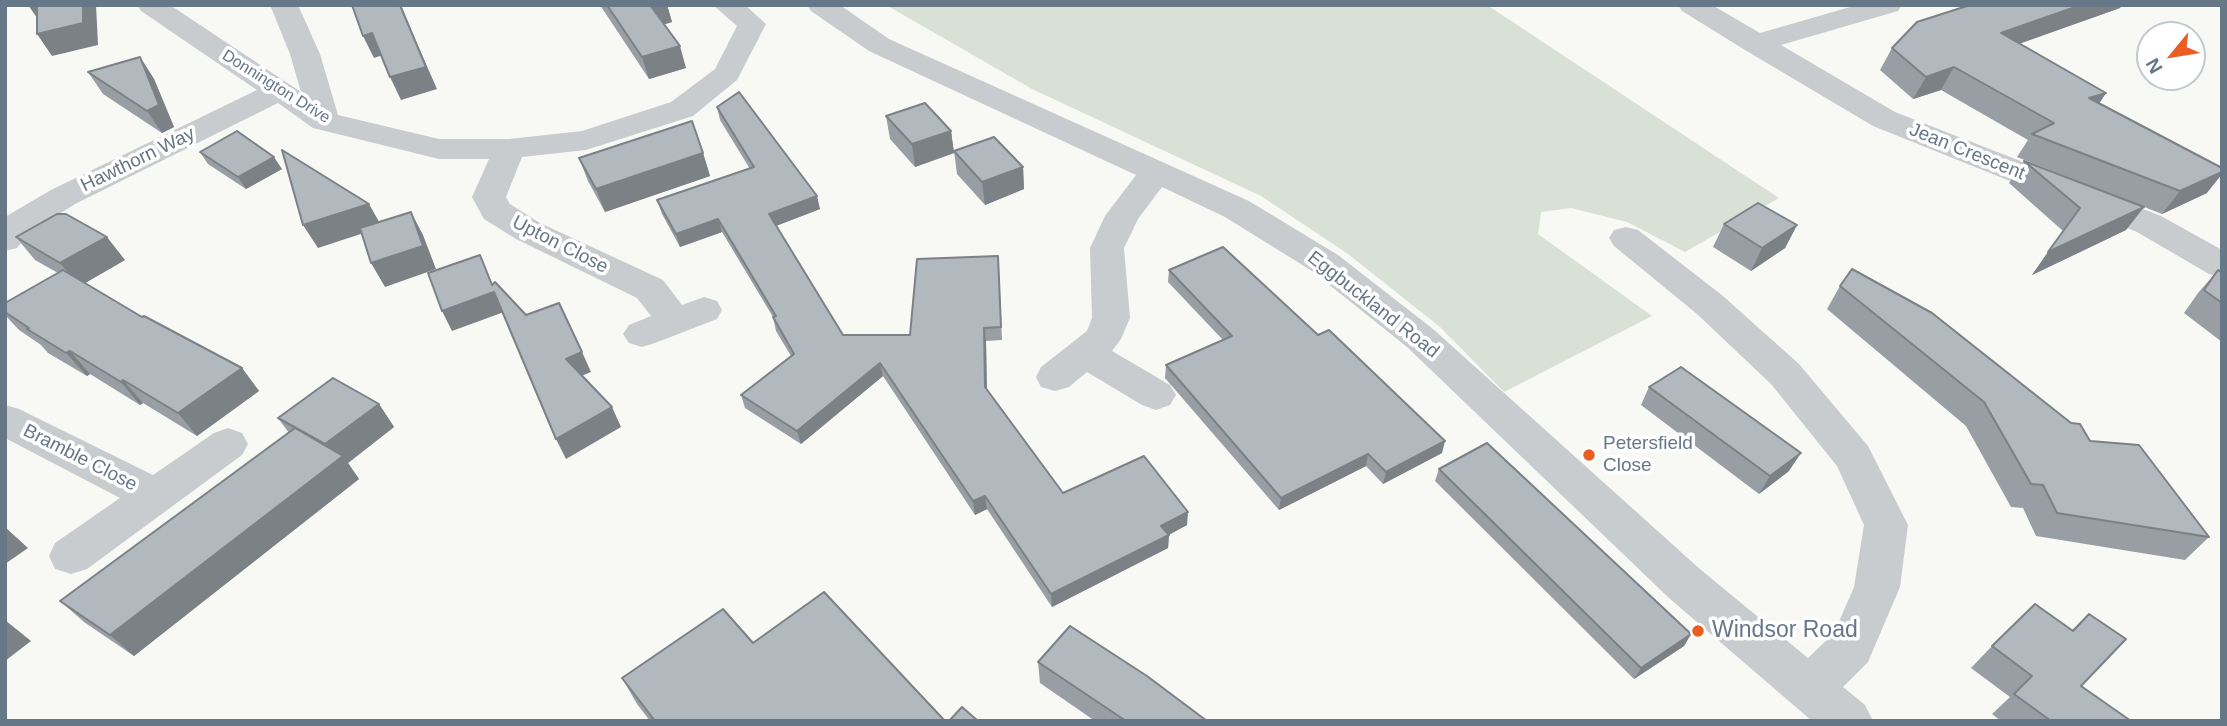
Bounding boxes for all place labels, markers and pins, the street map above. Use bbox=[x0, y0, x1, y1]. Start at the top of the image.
place label: Petersfield Close bbox=[1603, 433, 1693, 477]
marker: Petersfield Close bbox=[1581, 447, 1597, 463]
place label: Windsor Road bbox=[1712, 617, 1858, 645]
marker: Windsor Road bbox=[1690, 623, 1706, 639]

